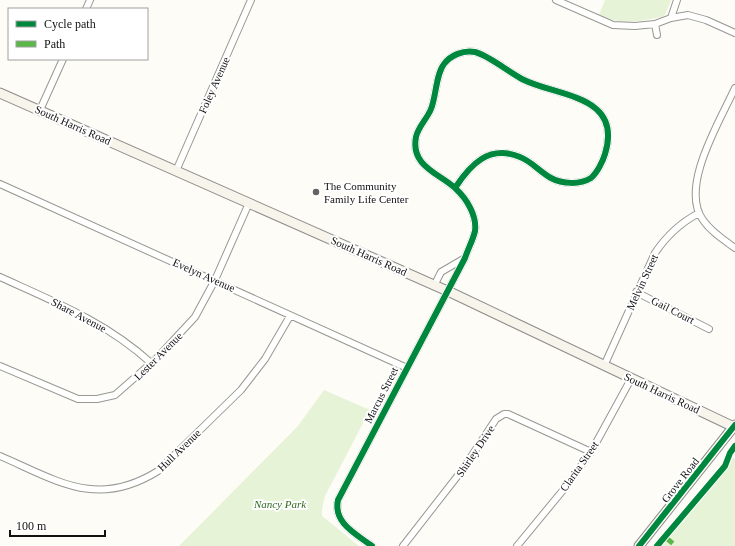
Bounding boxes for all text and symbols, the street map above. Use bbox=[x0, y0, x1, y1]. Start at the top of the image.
legend bbox=[8, 8, 148, 60]
text: Cycle path bbox=[44, 17, 96, 31]
text: Path bbox=[44, 37, 65, 51]
street label: Foley Avenue bbox=[196, 55, 232, 115]
street label: South Harris Road bbox=[33, 103, 113, 147]
place label: The Community Family Life Center bbox=[324, 180, 409, 205]
marker: The Community Family Life Center bbox=[311, 187, 321, 197]
street label: South Harris Road bbox=[329, 234, 409, 278]
street label: Melvin Street bbox=[624, 252, 660, 312]
street label: Evelyn Avenue bbox=[171, 256, 237, 294]
street label: Gail Court bbox=[649, 294, 697, 326]
street label: Share Avenue bbox=[49, 295, 109, 335]
street label: Lester Avenue bbox=[131, 329, 185, 383]
street label: Marcus Street bbox=[362, 365, 400, 425]
street label: South Harris Road bbox=[622, 370, 702, 416]
street label: Shirley Drive bbox=[453, 423, 497, 479]
street label: Hull Avenue bbox=[155, 426, 203, 473]
street label: Clarita Street bbox=[557, 439, 601, 493]
street label: Grove Road bbox=[659, 455, 701, 505]
park label: Nancy Park bbox=[253, 498, 307, 510]
scale bar bbox=[10, 512, 105, 538]
text: 100 m bbox=[16, 519, 47, 533]

